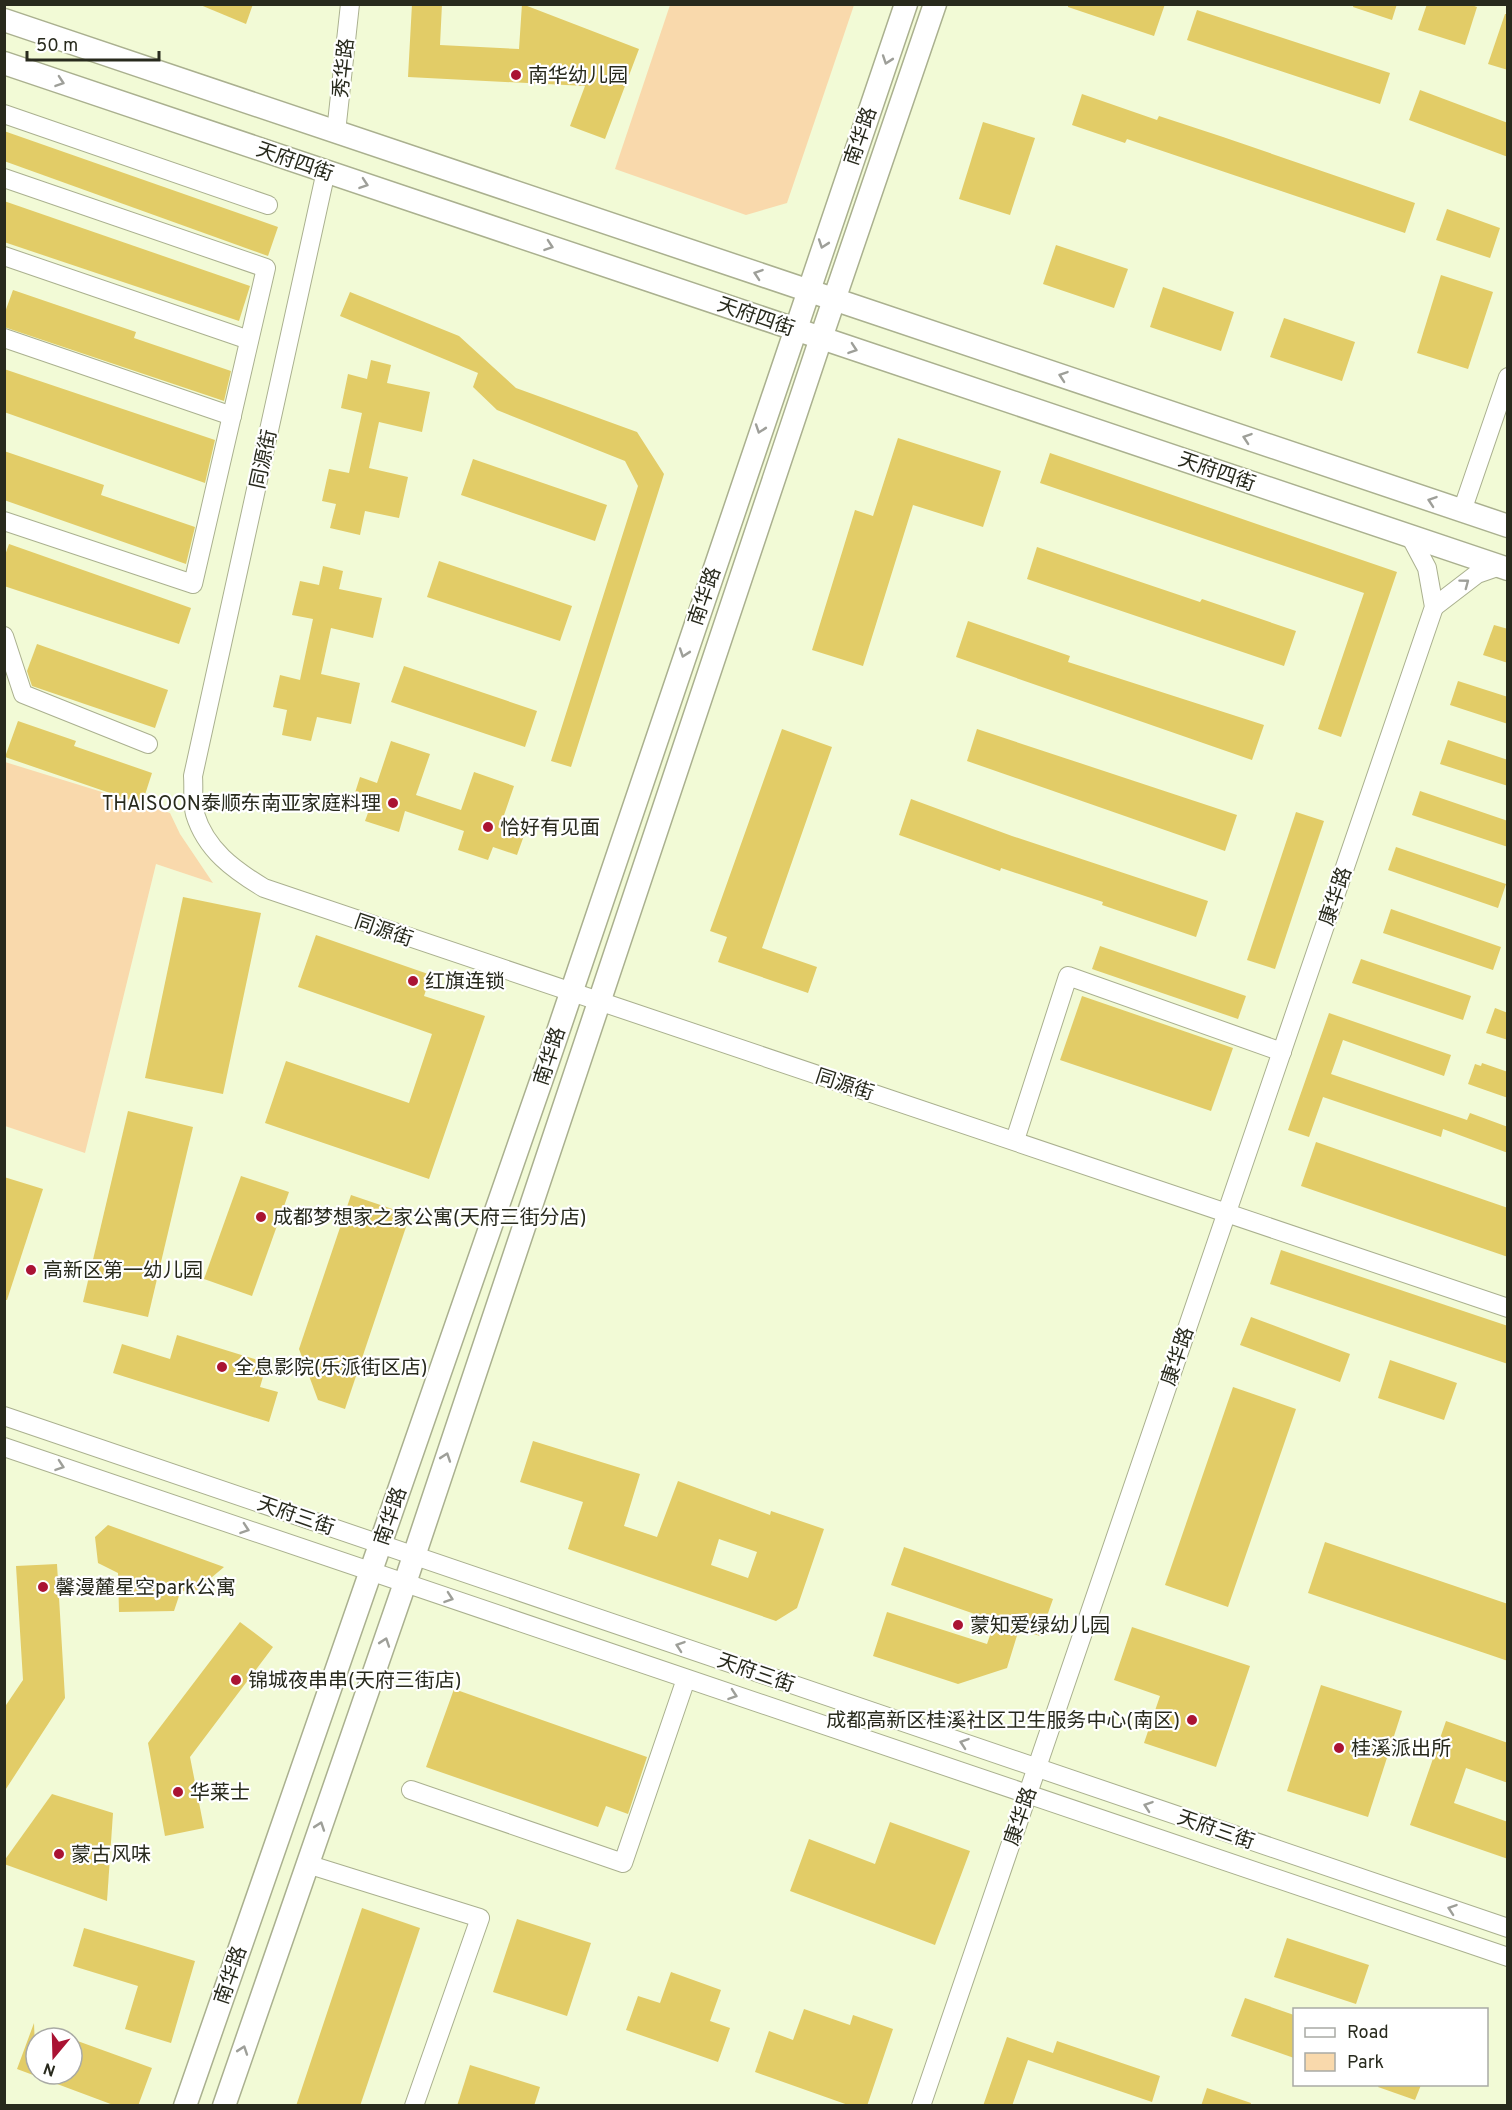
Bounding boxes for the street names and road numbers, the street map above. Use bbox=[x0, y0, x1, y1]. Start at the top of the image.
street label: 秀华路 bbox=[329, 37, 361, 99]
street label: 南华路 bbox=[840, 104, 884, 169]
street label: 天府四街 bbox=[252, 138, 336, 188]
street label: 天府四街 bbox=[713, 293, 797, 343]
street label: 同源街 bbox=[246, 427, 284, 491]
street label: 天府四街 bbox=[1174, 448, 1258, 498]
street label: 南华路 bbox=[684, 564, 728, 629]
street label: 康华路 bbox=[1315, 864, 1359, 929]
street label: 同源街 bbox=[351, 910, 416, 954]
street label: 南华路 bbox=[529, 1024, 573, 1089]
street label: 同源街 bbox=[812, 1064, 877, 1108]
street label: 康华路 bbox=[1157, 1324, 1201, 1389]
street label: 南华路 bbox=[370, 1484, 414, 1549]
street label: 天府三街 bbox=[253, 1492, 337, 1542]
street label: 天府三街 bbox=[713, 1649, 797, 1699]
street label: 康华路 bbox=[1000, 1784, 1044, 1849]
street label: 天府三街 bbox=[1173, 1806, 1257, 1856]
street label: 南华路 bbox=[210, 1943, 254, 2008]

